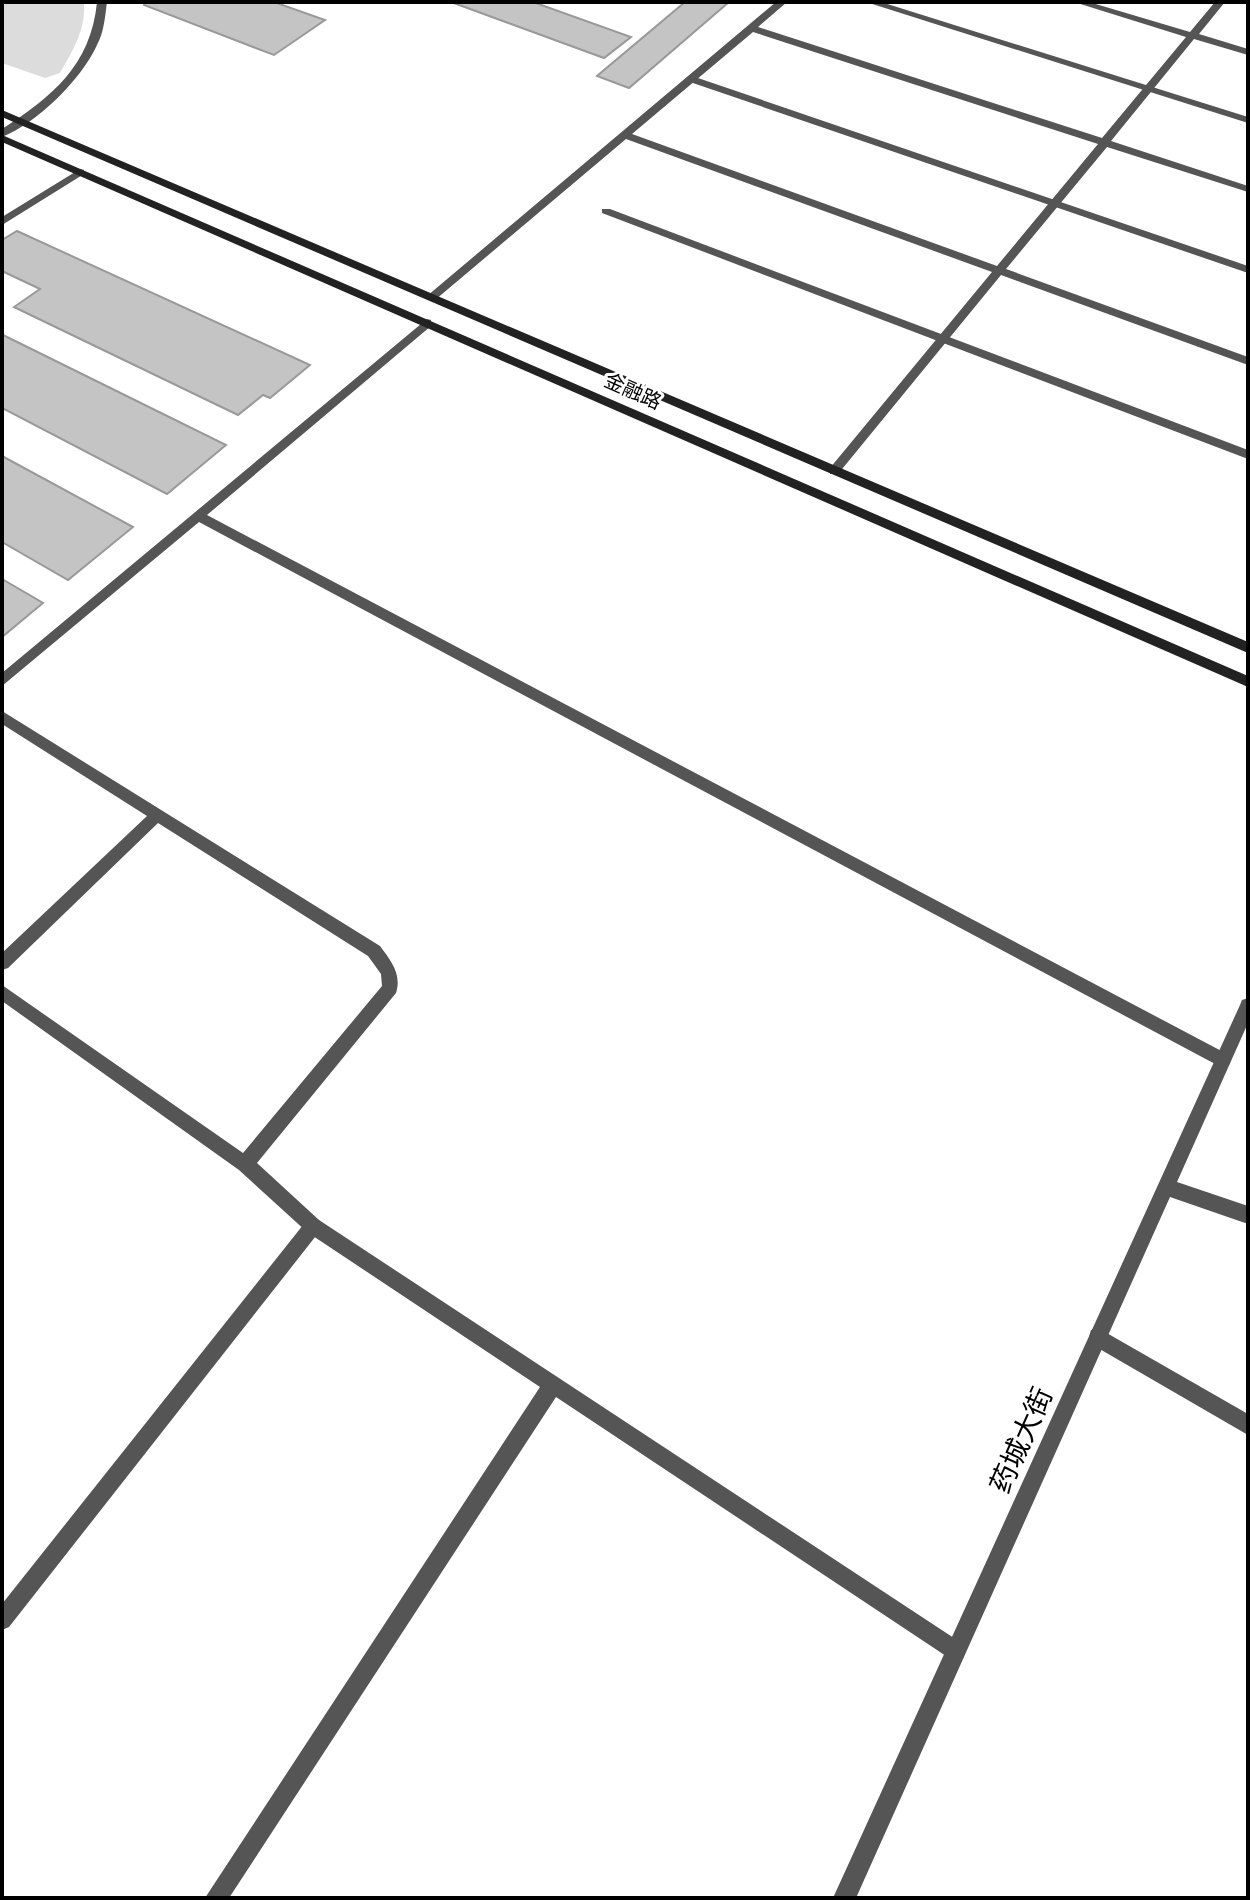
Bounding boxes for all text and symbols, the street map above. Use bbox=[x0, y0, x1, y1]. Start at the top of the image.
street label: 金融路 bbox=[599, 367, 666, 417]
street label: 药城大街 bbox=[981, 1381, 1063, 1500]

